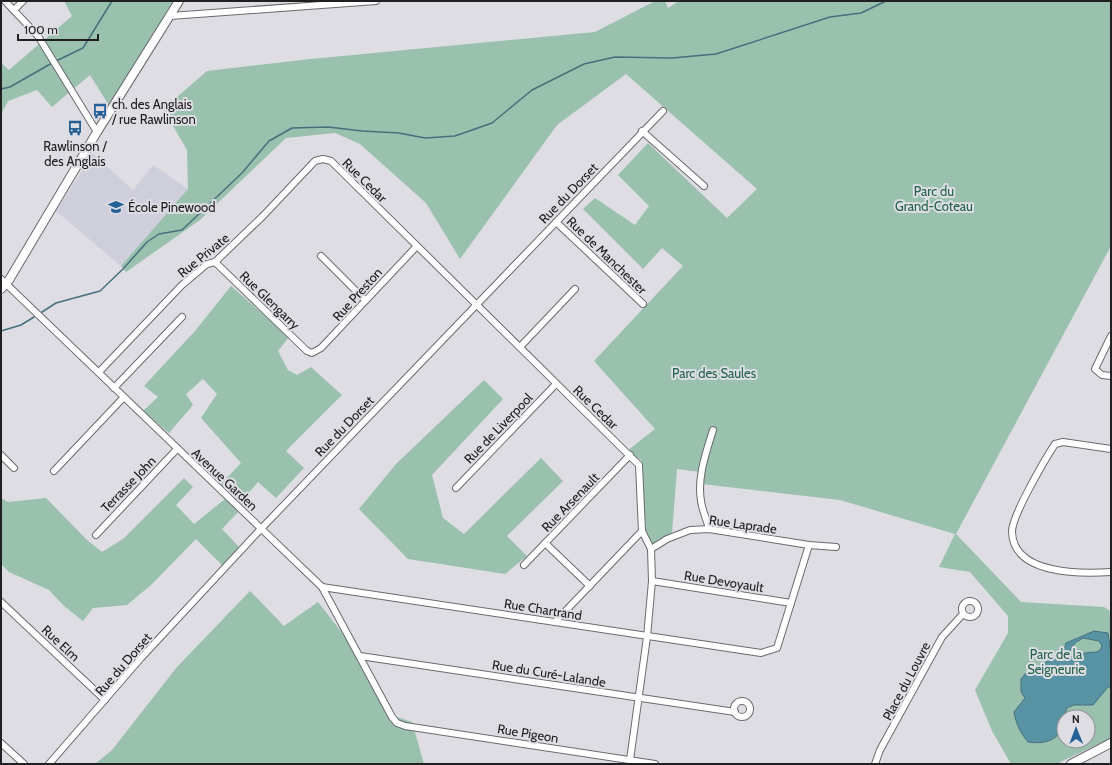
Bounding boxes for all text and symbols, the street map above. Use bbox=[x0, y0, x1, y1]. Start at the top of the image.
scale bar bbox=[18, 16, 98, 42]
text: 100 m bbox=[24, 22, 58, 37]
place label: ch. des Anglais / rue Rawlinson bbox=[111, 96, 196, 127]
bus stop icon: ch. des Anglais / rue Rawlinson bbox=[91, 102, 109, 120]
bus stop icon: Rawlinson / des Anglais bbox=[66, 119, 84, 137]
place label: Rawlinson / des Anglais bbox=[43, 138, 107, 169]
street label: Rue Cedar bbox=[339, 154, 391, 206]
street label: Rue du Dorset bbox=[535, 159, 601, 227]
park label: Parc du Grand-Coteau bbox=[895, 183, 973, 214]
school or university icon: École Pinewood bbox=[107, 198, 125, 216]
place label: École Pinewood bbox=[128, 198, 215, 215]
street label: Rue de Manchester bbox=[564, 213, 651, 298]
street label: Rue Private bbox=[174, 229, 232, 281]
street label: Rue Preston bbox=[329, 264, 385, 324]
street label: Rue Glengarry bbox=[237, 267, 304, 333]
park label: Parc des Saules bbox=[672, 365, 757, 381]
street label: Rue Cedar bbox=[570, 382, 622, 433]
street label: Rue de Liverpool bbox=[460, 389, 536, 467]
street label: Rue du Dorset bbox=[311, 392, 377, 460]
street label: Avenue Garden bbox=[189, 444, 261, 514]
street label: Terrasse John bbox=[97, 453, 159, 515]
street label: Rue Arsenault bbox=[538, 469, 603, 535]
street label: Rue Laprade bbox=[708, 511, 778, 537]
street label: Rue Devoyault bbox=[683, 567, 765, 595]
street label: Rue Chartrand bbox=[503, 595, 583, 623]
street label: Rue Elm bbox=[39, 622, 83, 664]
street label: Rue du Dorset bbox=[91, 629, 155, 699]
street label: Place du Louvre bbox=[879, 639, 933, 723]
park label: Parc de la Seigneurie bbox=[1027, 646, 1085, 677]
street label: Rue du Curé-Lalande bbox=[491, 656, 607, 690]
north arrow bbox=[1056, 709, 1096, 749]
text: N bbox=[1072, 712, 1080, 726]
street label: Rue Pigeon bbox=[496, 720, 560, 746]

